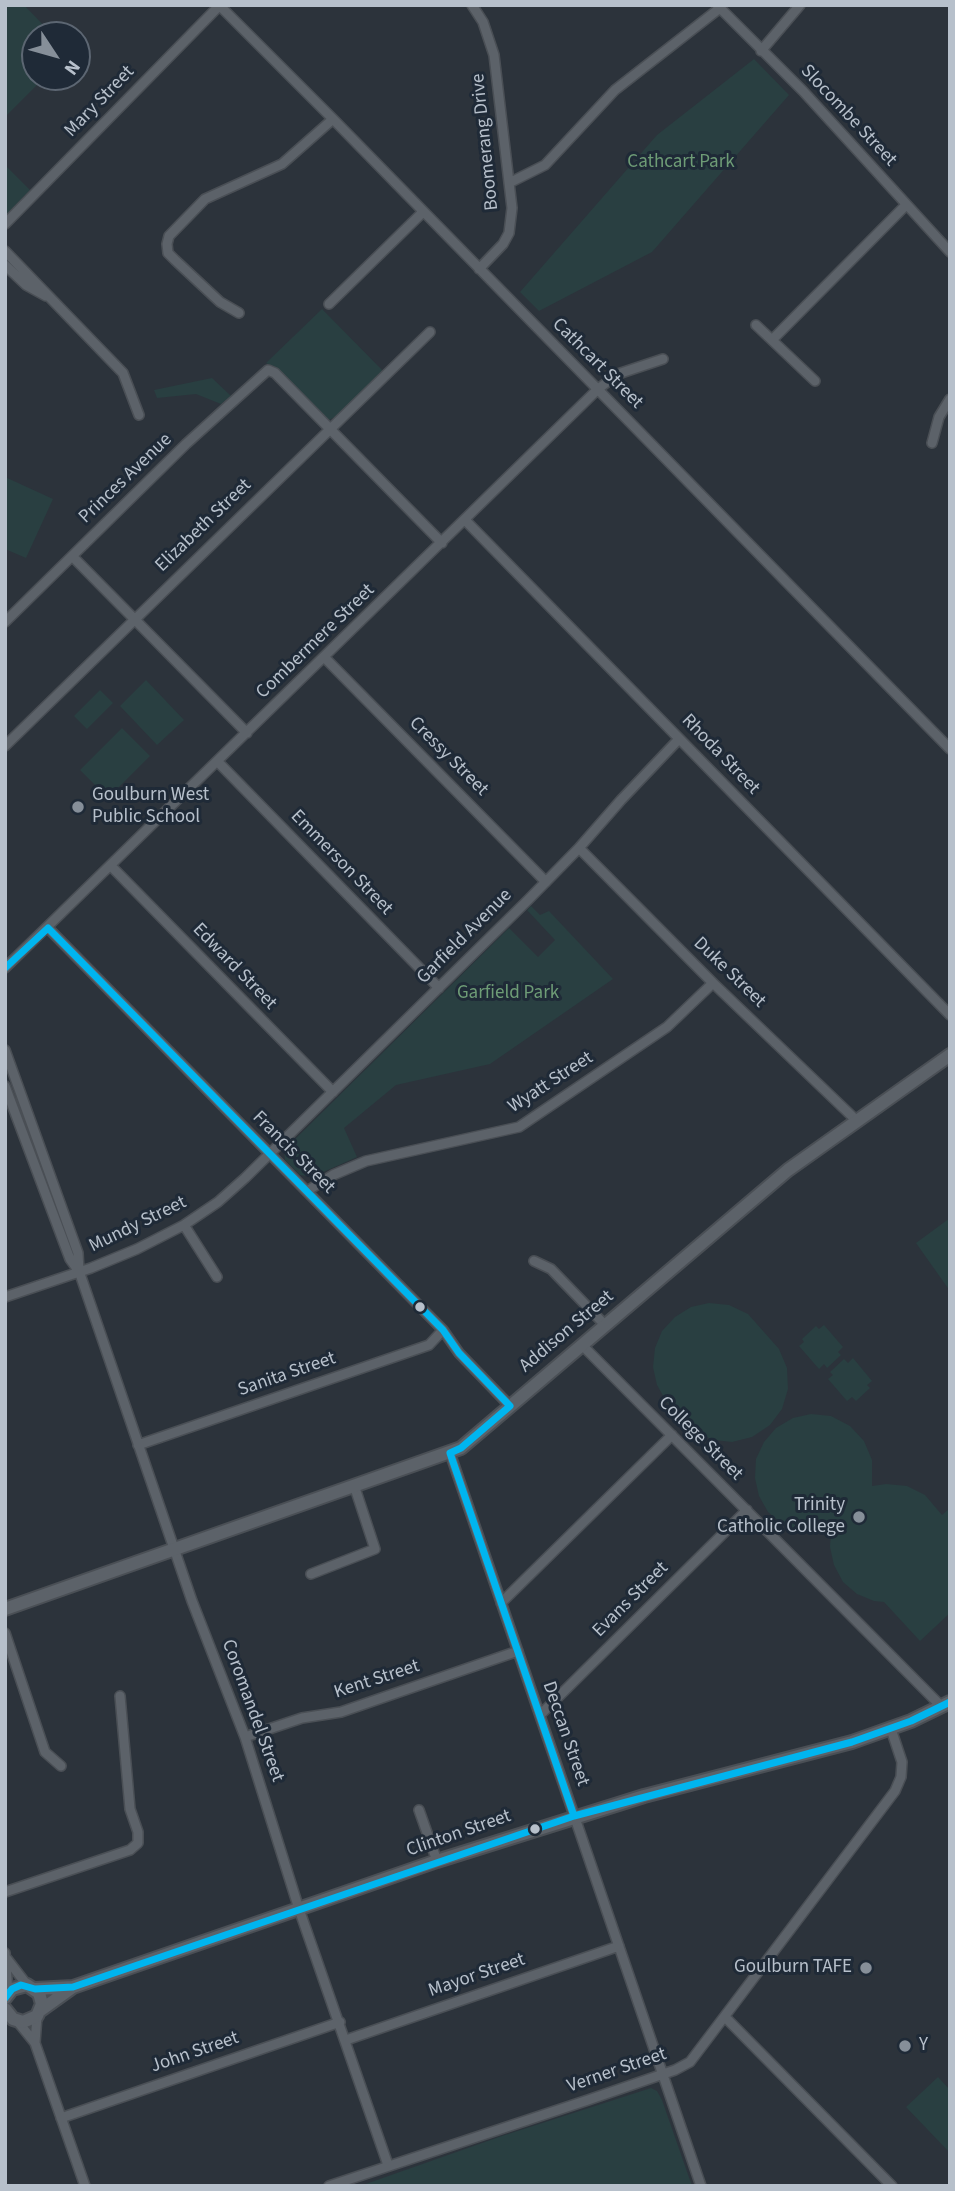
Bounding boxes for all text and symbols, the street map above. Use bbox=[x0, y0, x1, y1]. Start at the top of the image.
north arrow bbox=[21, 21, 91, 91]
text: N bbox=[57, 54, 86, 81]
street label: Slocombe Street bbox=[795, 60, 901, 172]
street label: Mary Street bbox=[60, 61, 140, 143]
street label: Boomerang Drive bbox=[467, 72, 505, 212]
park label: Cathcart Park bbox=[627, 152, 735, 174]
street label: Cathcart Street bbox=[547, 314, 647, 414]
street label: Princes Avenue bbox=[75, 429, 177, 529]
street label: Elizabeth Street bbox=[151, 475, 257, 577]
street label: Combermere Street bbox=[252, 580, 380, 704]
street label: Rhoda Street bbox=[676, 710, 764, 800]
street label: Cressy Street bbox=[404, 713, 492, 801]
place label: Goulburn West Public School bbox=[92, 785, 209, 829]
marker: Goulburn West Public School bbox=[70, 799, 86, 815]
street label: Emmerson Street bbox=[285, 806, 397, 920]
street label: Garfield Avenue bbox=[413, 885, 517, 989]
street label: Edward Street bbox=[187, 919, 281, 1015]
street label: Duke Street bbox=[688, 933, 770, 1013]
park label: Garfield Park bbox=[457, 983, 559, 1005]
street label: Wyatt Street bbox=[504, 1047, 598, 1119]
street label: Francis Street bbox=[247, 1107, 339, 1199]
street label: Mundy Street bbox=[86, 1192, 190, 1258]
street label: Addison Street bbox=[515, 1286, 619, 1378]
unlabelled marker bbox=[413, 1300, 427, 1314]
street label: Sanita Street bbox=[235, 1348, 339, 1402]
street label: College Street bbox=[653, 1392, 747, 1486]
place label: Trinity Catholic College bbox=[717, 1495, 845, 1539]
marker: Trinity Catholic College bbox=[851, 1509, 867, 1525]
street label: Evans Street bbox=[588, 1557, 674, 1643]
street label: Coromandel Street bbox=[216, 1637, 288, 1785]
street label: Kent Street bbox=[331, 1655, 423, 1705]
street label: Deccan Street bbox=[536, 1679, 594, 1789]
street label: Clinton Street bbox=[404, 1805, 514, 1863]
unlabelled marker bbox=[528, 1822, 542, 1836]
street label: Mayor Street bbox=[426, 1949, 528, 2003]
place label: Goulburn TAFE bbox=[734, 1957, 852, 1979]
marker: Goulburn TAFE bbox=[858, 1960, 874, 1976]
street label: John Street bbox=[148, 2027, 242, 2079]
place label: Y bbox=[919, 2035, 928, 2057]
marker: Y bbox=[897, 2038, 913, 2054]
street label: Verner Street bbox=[564, 2043, 670, 2099]

